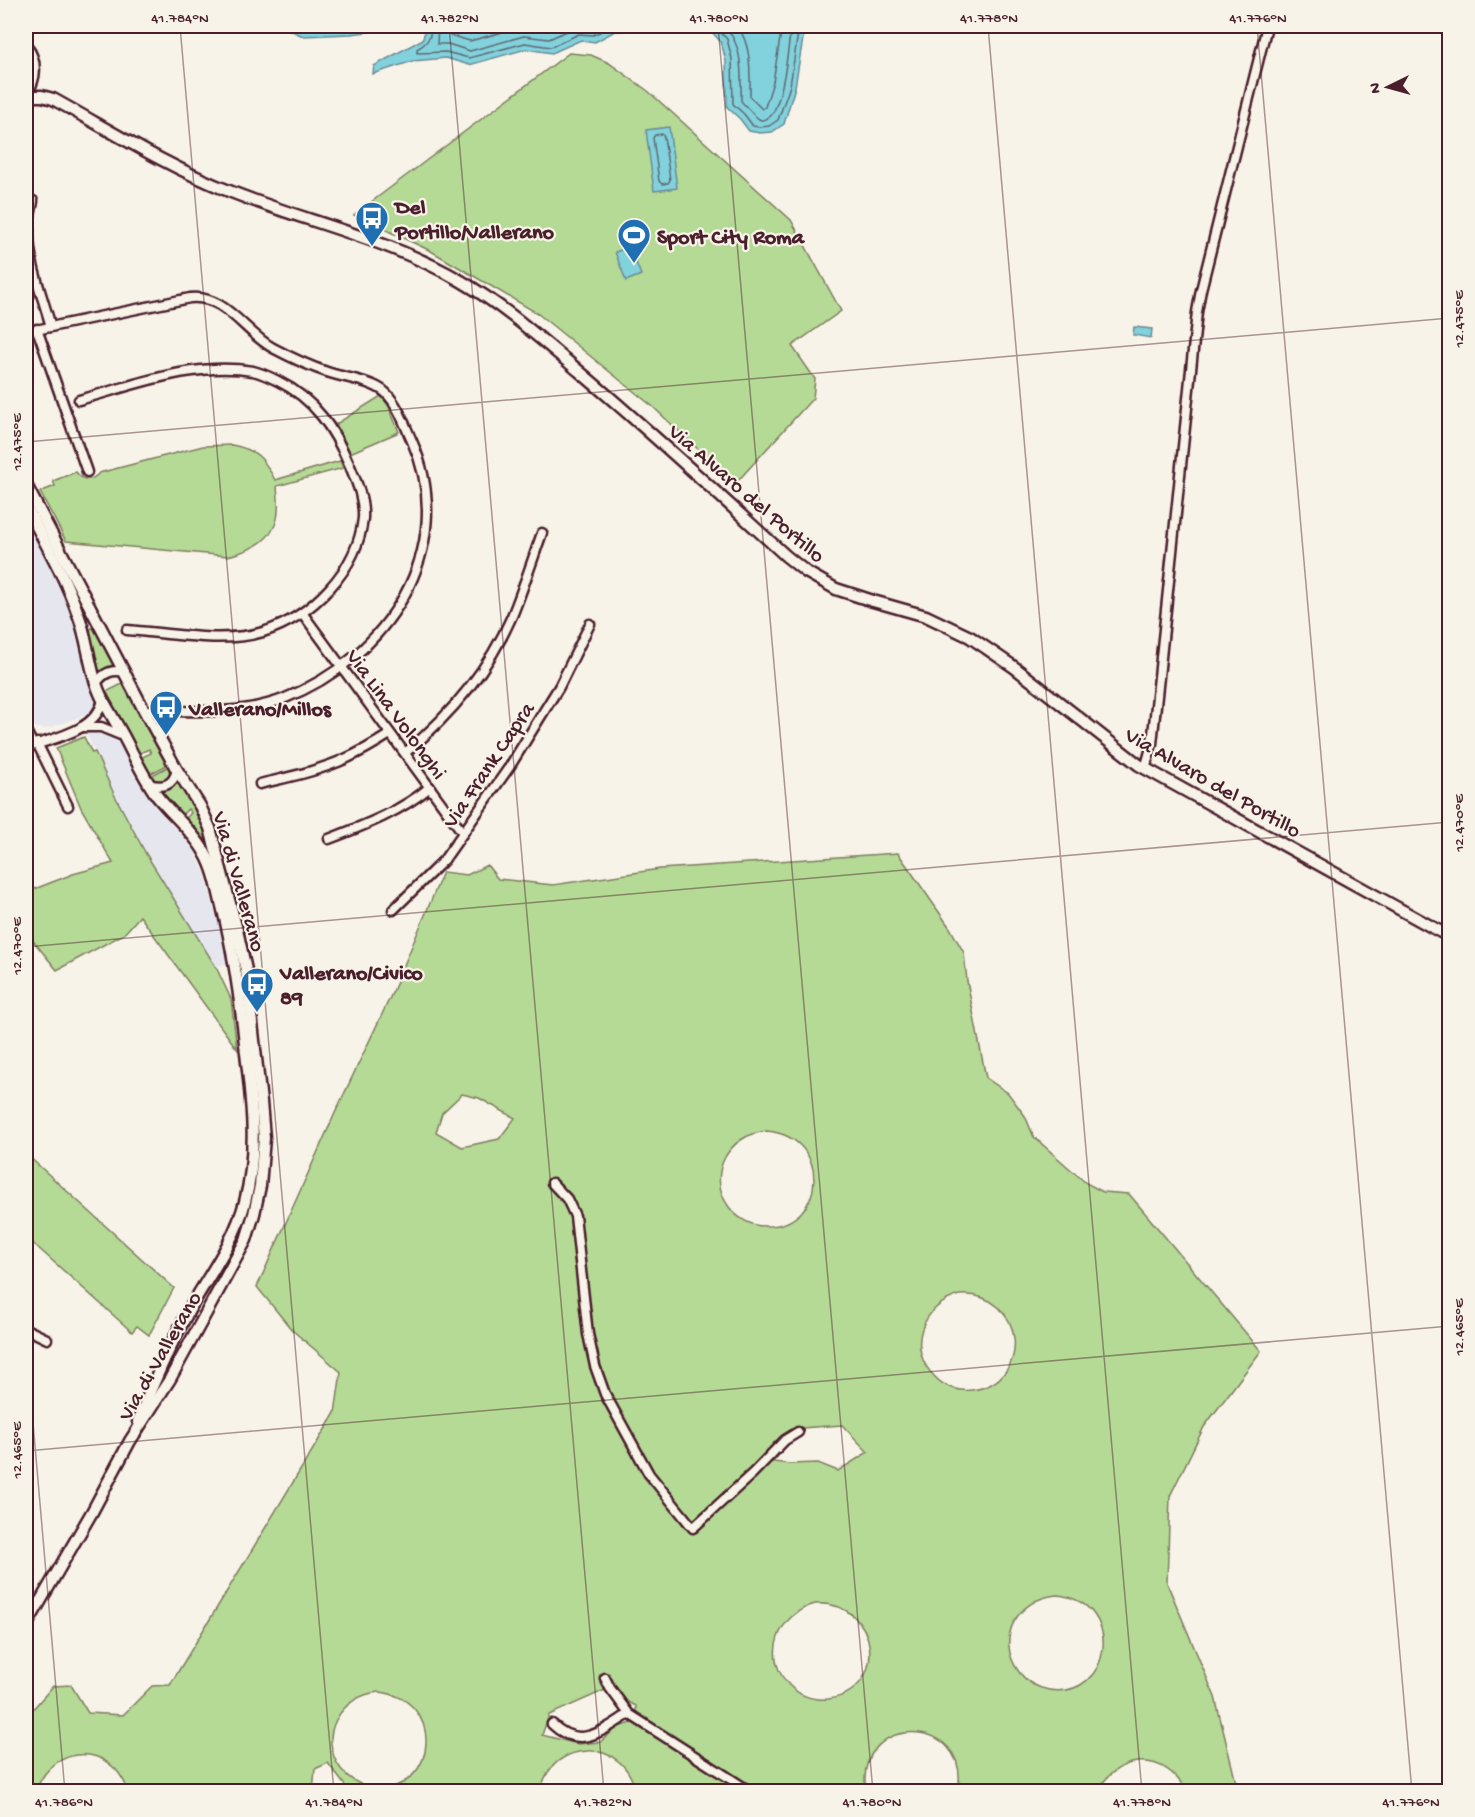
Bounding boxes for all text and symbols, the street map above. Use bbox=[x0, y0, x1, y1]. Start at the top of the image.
text: 41.784°N bbox=[151, 10, 209, 28]
text: 41.782°N bbox=[421, 10, 479, 28]
text: 41.780°N bbox=[690, 10, 749, 28]
text: 41.778°N bbox=[960, 10, 1018, 28]
text: 41.776°N bbox=[1229, 10, 1287, 28]
north arrow bbox=[1358, 57, 1418, 117]
text: N bbox=[1367, 81, 1386, 94]
place label: Del Portillo/Vallerano bbox=[393, 196, 554, 247]
bus stop icon: Del Portillo/Vallerano bbox=[354, 200, 390, 247]
sports icon: Sport City Roma bbox=[616, 217, 652, 264]
place label: Sport City Roma bbox=[657, 226, 806, 252]
text: 12.475°E bbox=[1451, 290, 1469, 349]
text: 12.475°E bbox=[9, 413, 27, 472]
street label: Via Alvaro del Portillo bbox=[661, 419, 829, 570]
street label: Via Lina Volonghi bbox=[338, 644, 451, 786]
bus stop icon: Vallerano/Millos bbox=[148, 689, 184, 736]
place label: Vallerano/Millos bbox=[188, 698, 333, 724]
street label: Via Frank Capra bbox=[438, 698, 542, 835]
street label: Via Alvaro del Portillo bbox=[1118, 723, 1305, 845]
text: 12.470°E bbox=[1451, 794, 1469, 853]
street label: Via di Vallerano bbox=[204, 808, 270, 955]
text: 12.470°E bbox=[9, 917, 27, 976]
place label: Vallerano/Civico 89 bbox=[279, 962, 423, 1013]
bus stop icon: Vallerano/Civico 89 bbox=[239, 966, 275, 1013]
street label: Via di Vallerano bbox=[114, 1288, 209, 1427]
text: 12.465°E bbox=[1451, 1298, 1469, 1356]
text: 12.465°E bbox=[9, 1421, 27, 1479]
text: 41.786°N bbox=[35, 1794, 93, 1812]
text: 41.784°N bbox=[305, 1794, 363, 1812]
text: 41.782°N bbox=[574, 1794, 632, 1812]
text: 41.780°N bbox=[843, 1794, 902, 1812]
text: 41.778°N bbox=[1113, 1794, 1171, 1812]
text: 41.776°N bbox=[1382, 1794, 1440, 1812]

